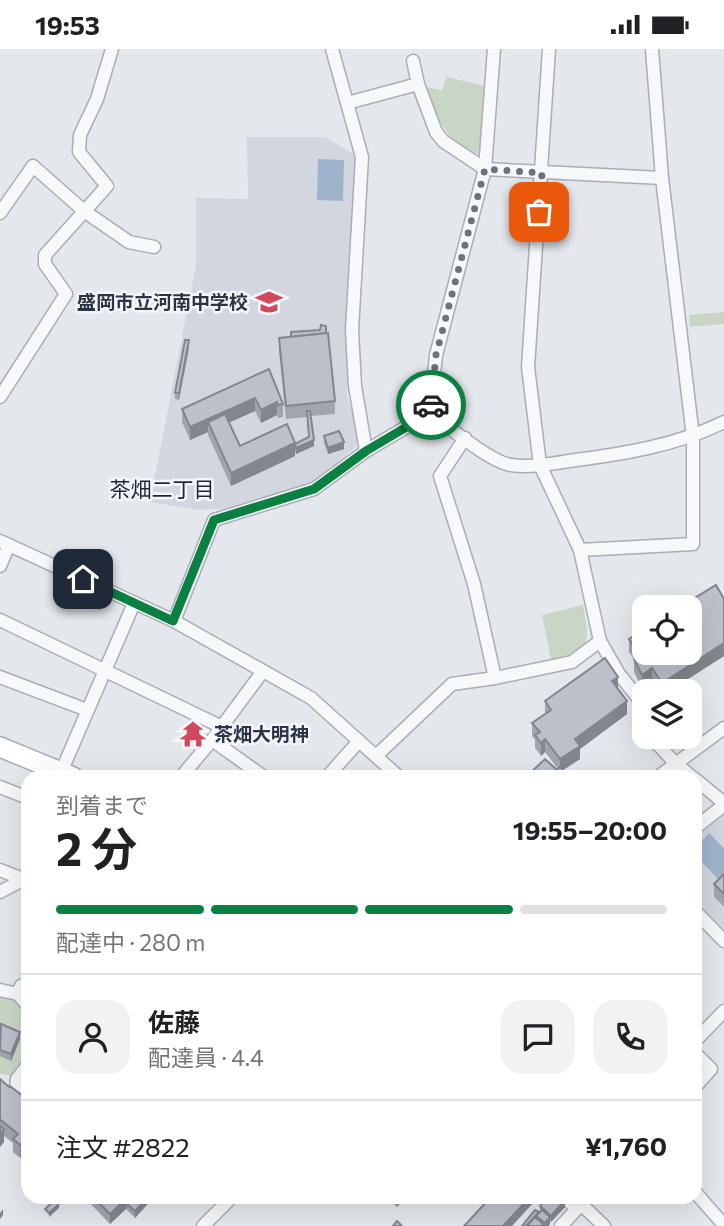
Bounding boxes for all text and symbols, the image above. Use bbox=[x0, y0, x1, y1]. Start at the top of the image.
text: 19:53 bbox=[35, 9, 100, 40]
pin bbox=[509, 182, 569, 242]
icon: bag bbox=[520, 193, 558, 231]
school or university icon: 盛岡市立河南中学校 bbox=[254, 287, 284, 317]
place label: 盛岡市立河南中学校 bbox=[77, 290, 248, 313]
courier bbox=[396, 370, 466, 440]
icon: car bbox=[412, 386, 450, 424]
district label: 茶畑二丁目 bbox=[110, 476, 215, 501]
pin bbox=[53, 549, 113, 609]
icon: home bbox=[64, 560, 102, 598]
map controls bbox=[632, 595, 702, 749]
button: locate bbox=[632, 595, 702, 665]
button: layers bbox=[632, 679, 702, 749]
temple icon: 茶畑大明神 bbox=[178, 719, 208, 749]
place label: 茶畑大明神 bbox=[214, 722, 309, 745]
text: 到着まで bbox=[56, 791, 148, 819]
text: 19:55–20:00 bbox=[513, 814, 667, 845]
text: 2 分 bbox=[56, 819, 137, 875]
text: 配達中 · 280 m bbox=[56, 928, 205, 956]
button: person bbox=[56, 1000, 130, 1074]
button: chat bbox=[501, 1000, 575, 1074]
button: phone bbox=[593, 1000, 667, 1074]
text: 佐藤 bbox=[148, 1006, 200, 1037]
text: 配達員 · 4.4 bbox=[148, 1043, 264, 1071]
text: ¥1,760 bbox=[585, 1130, 667, 1161]
text: 注文 #2822 bbox=[56, 1131, 190, 1162]

